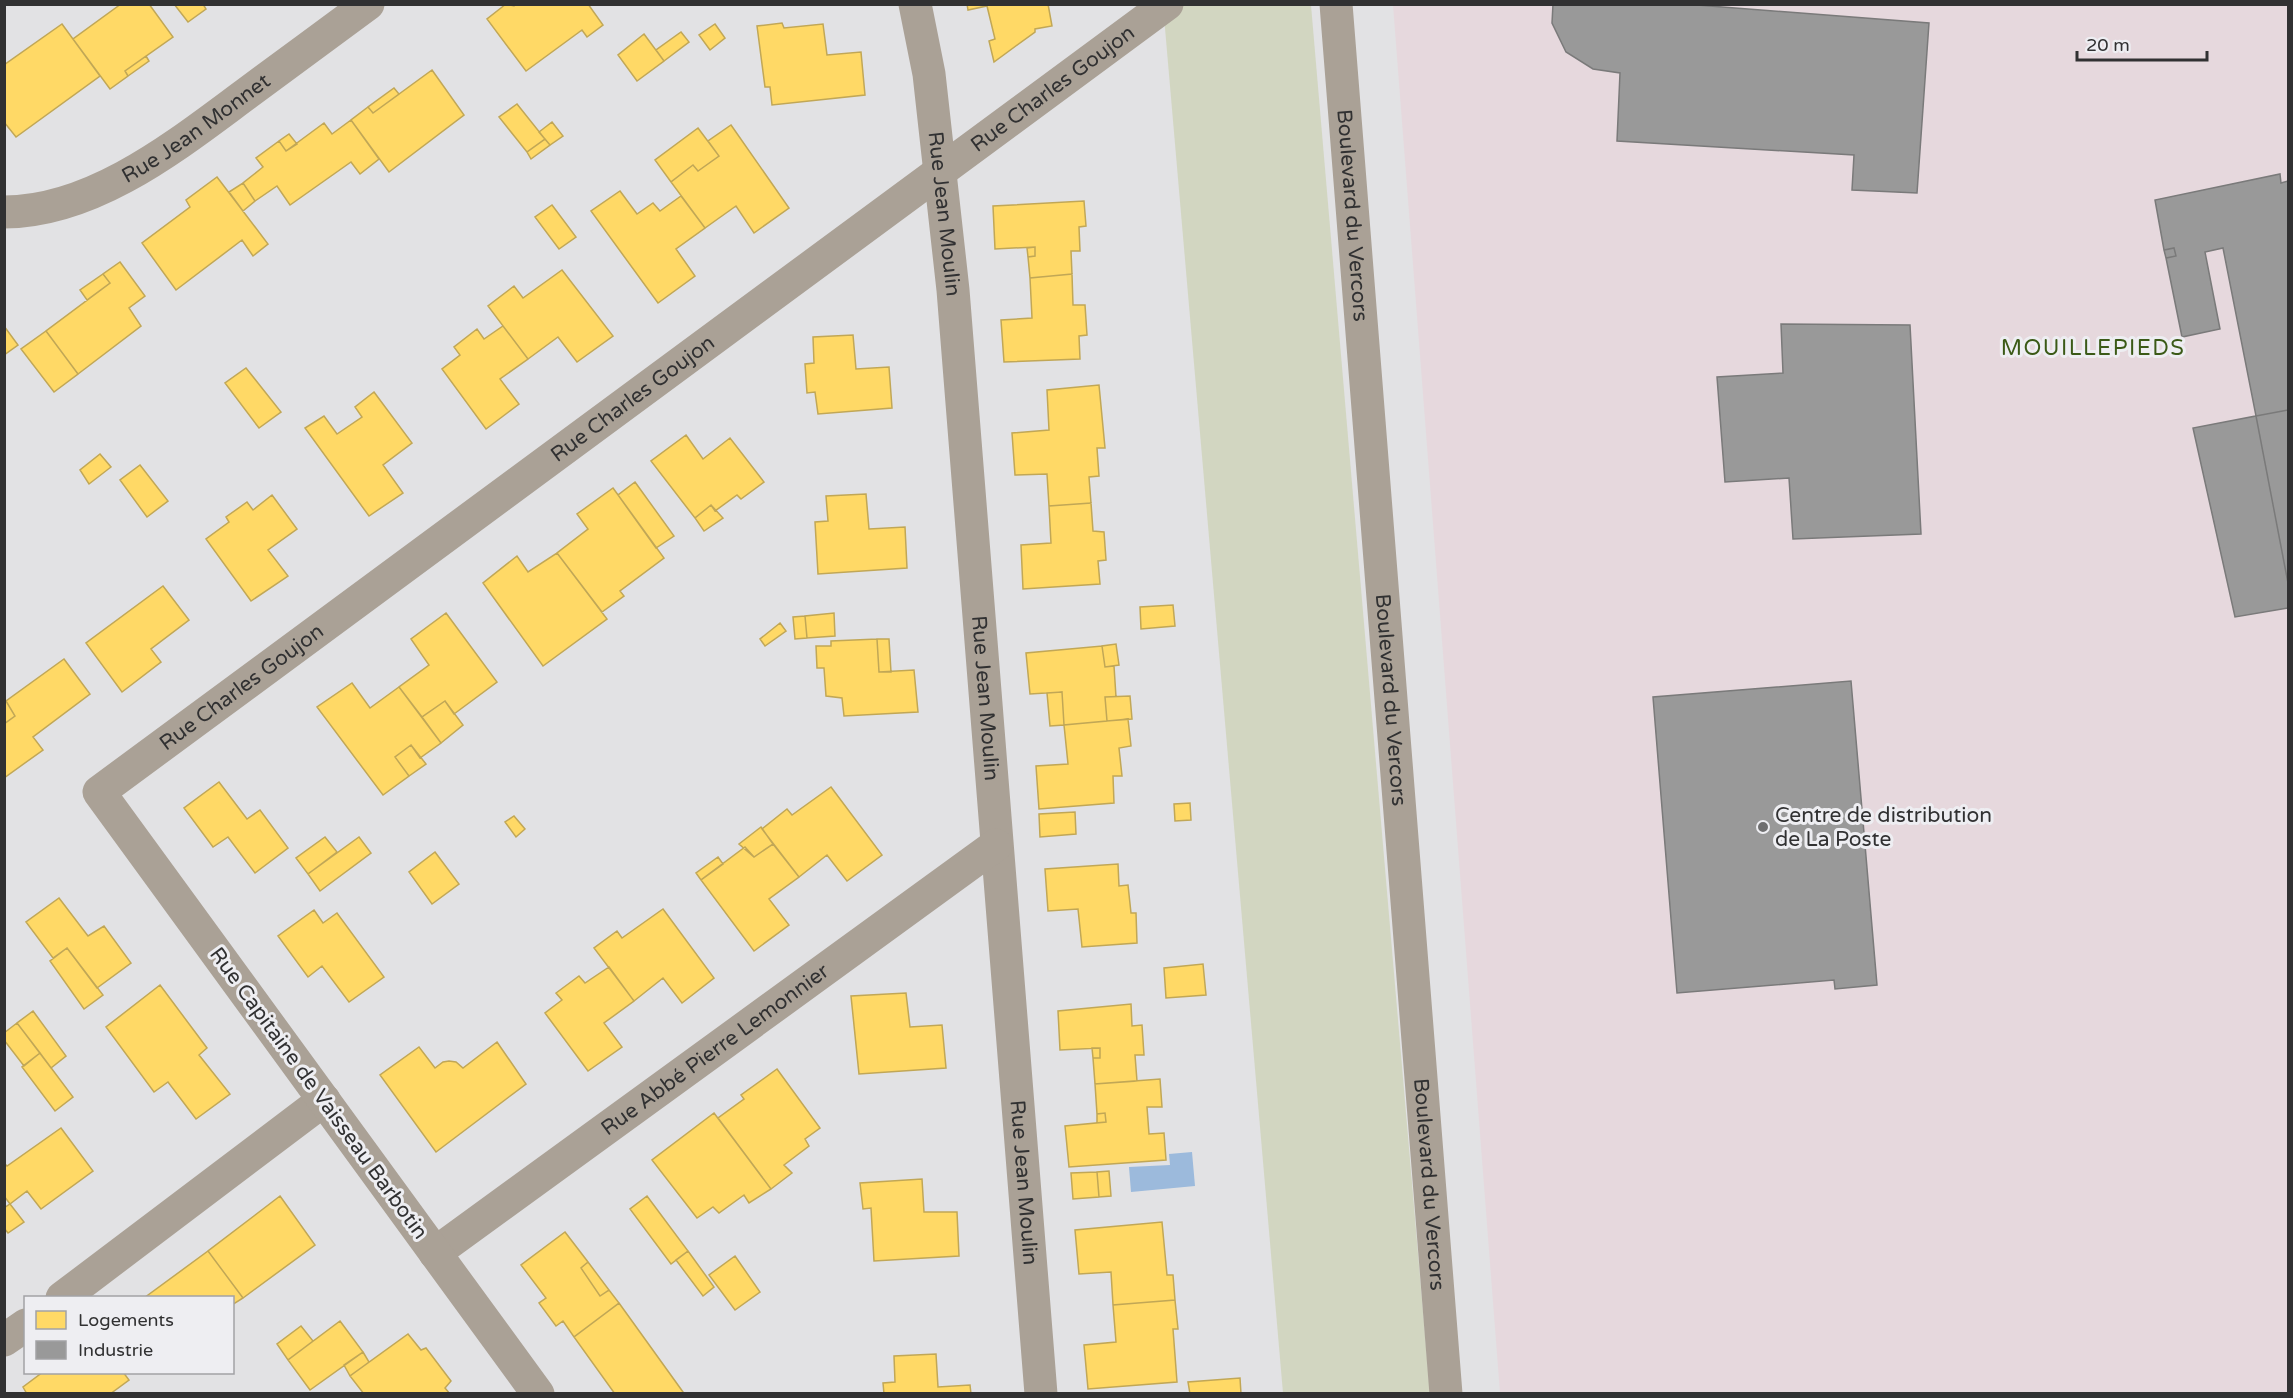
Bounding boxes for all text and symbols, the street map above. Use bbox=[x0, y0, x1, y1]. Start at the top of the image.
street label: Rue Charles Goujon bbox=[966, 20, 1140, 158]
scale bar bbox=[2077, 24, 2208, 62]
text: 20 m bbox=[2086, 34, 2130, 56]
street label: Rue Jean Monnet bbox=[117, 69, 275, 189]
street label: Boulevard du Vercors bbox=[1331, 108, 1373, 323]
street label: Rue Jean Moulin bbox=[922, 130, 966, 298]
street label: Rue Charles Goujon bbox=[546, 330, 720, 467]
district label: MOUILLEPIEDS bbox=[2001, 335, 2185, 361]
street label: Boulevard du Vercors bbox=[1370, 593, 1411, 807]
street label: Rue Jean Moulin bbox=[966, 614, 1004, 782]
street label: Rue Charles Goujon bbox=[155, 619, 329, 756]
place label: Centre de distribution de La Poste bbox=[1775, 803, 1992, 852]
marker: Centre de distribution de La Poste bbox=[1756, 820, 1770, 834]
street label: Rue Capitaine de Vaisseau Barbotin bbox=[204, 943, 433, 1244]
street label: Rue Abbé Pierre Lemonnier bbox=[596, 959, 834, 1141]
street label: Boulevard du Vercors bbox=[1408, 1077, 1450, 1291]
street label: Rue Jean Moulin bbox=[1005, 1099, 1043, 1266]
legend bbox=[24, 1296, 234, 1374]
text: Logements bbox=[78, 1309, 174, 1331]
text: Industrie bbox=[78, 1339, 153, 1361]

